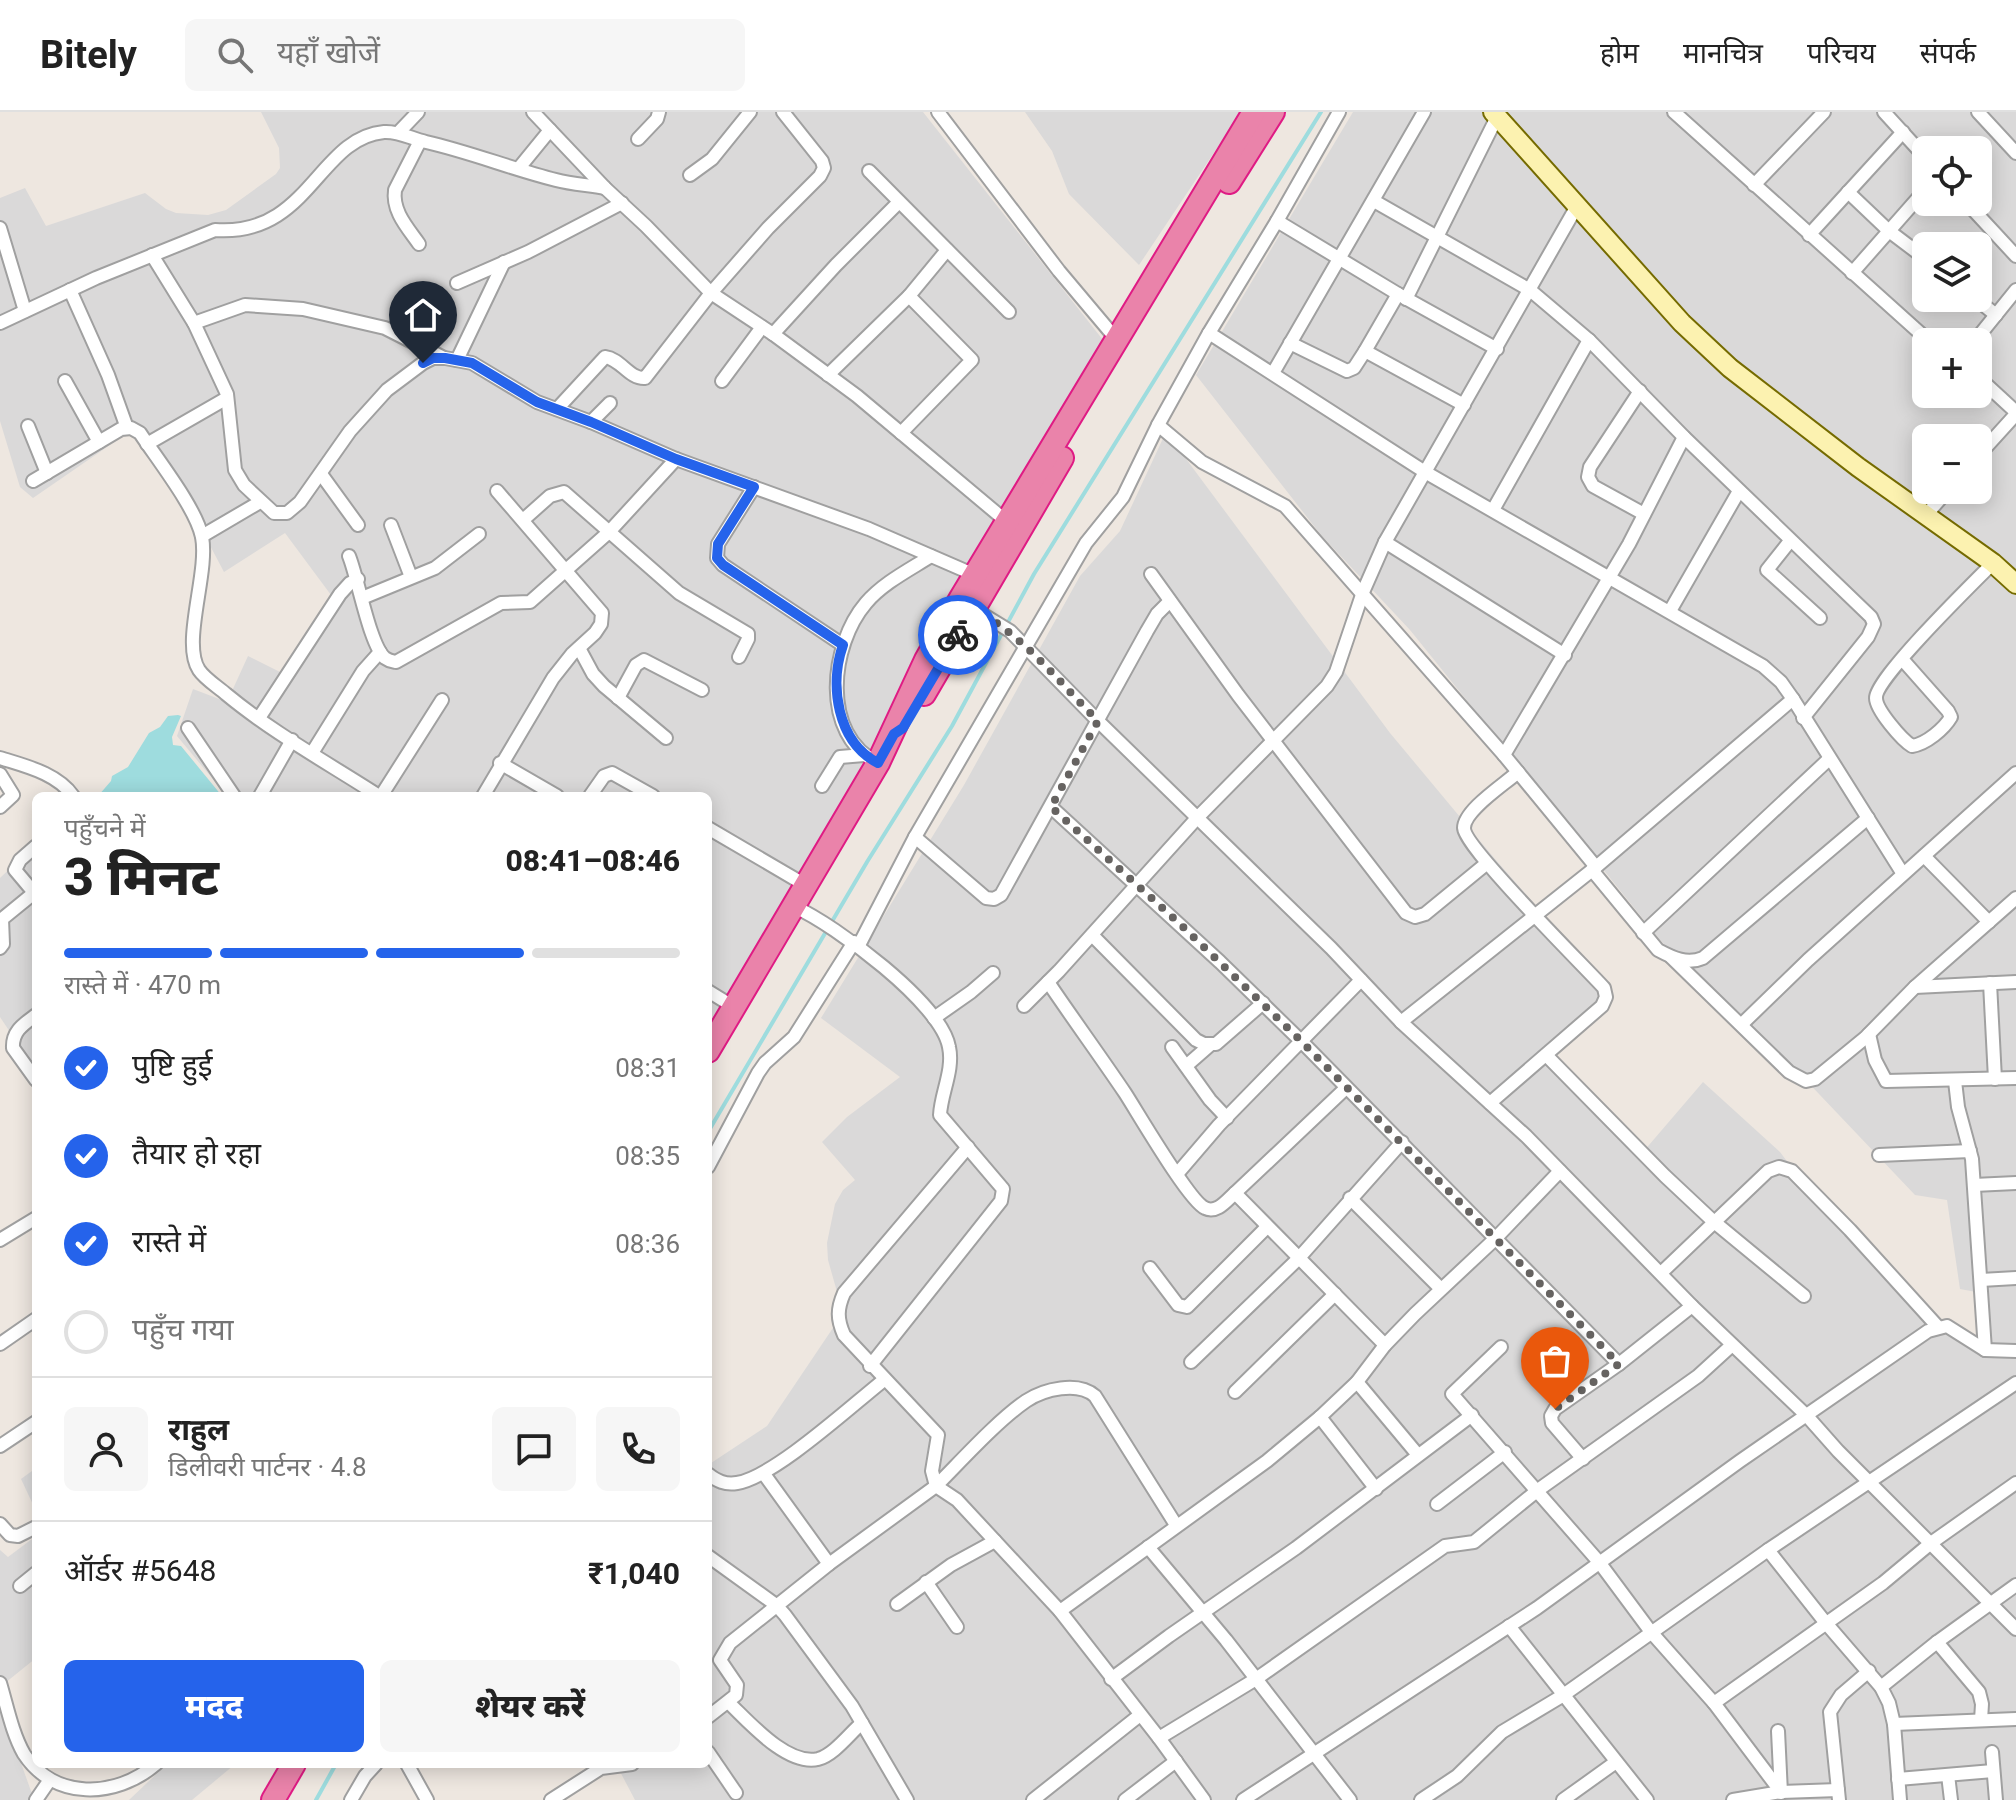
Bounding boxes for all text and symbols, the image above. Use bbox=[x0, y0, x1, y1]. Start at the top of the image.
search box bbox=[185, 19, 745, 91]
text: Bitely bbox=[40, 33, 137, 77]
icon: search bbox=[213, 33, 257, 77]
text: यहाँ खोजें bbox=[277, 35, 380, 70]
text: होम bbox=[1600, 37, 1639, 70]
text: मानचित्र bbox=[1683, 37, 1763, 70]
text: परिचय bbox=[1807, 37, 1876, 70]
text: संपर्क bbox=[1920, 37, 1976, 70]
map controls bbox=[1912, 136, 1992, 504]
button: locate bbox=[1912, 136, 1992, 216]
button: layers bbox=[1912, 232, 1992, 312]
pin bbox=[389, 281, 457, 363]
icon: home bbox=[401, 293, 445, 337]
button: + bbox=[1912, 328, 1992, 408]
button: − bbox=[1912, 424, 1992, 504]
courier bbox=[918, 595, 998, 675]
icon: bike bbox=[936, 613, 980, 657]
text: पहुँचने में bbox=[64, 813, 146, 843]
text: 08:41–08:46 bbox=[505, 843, 680, 878]
text: 3 मिनट bbox=[64, 847, 219, 908]
text: रास्ते में · 470 m bbox=[64, 970, 221, 1000]
icon: check bbox=[64, 1046, 108, 1090]
text: पुष्टि हुई bbox=[132, 1048, 212, 1083]
text: 08:31 bbox=[615, 1053, 680, 1083]
icon: check bbox=[64, 1134, 108, 1178]
text: तैयार हो रहा bbox=[132, 1136, 261, 1171]
text: 08:35 bbox=[615, 1141, 680, 1171]
icon: check bbox=[64, 1222, 108, 1266]
text: रास्ते में bbox=[132, 1224, 206, 1259]
text: 08:36 bbox=[615, 1229, 680, 1259]
text: पहुँच गया bbox=[132, 1312, 234, 1347]
pin bbox=[1521, 1327, 1589, 1409]
icon: bag bbox=[1533, 1339, 1577, 1383]
button: person bbox=[64, 1407, 148, 1491]
button: chat bbox=[492, 1407, 576, 1491]
button: phone bbox=[596, 1407, 680, 1491]
text: राहुल bbox=[168, 1412, 229, 1447]
text: डिलीवरी पार्टनर · 4.8 bbox=[168, 1452, 367, 1482]
text: ऑर्डर #5648 bbox=[64, 1553, 216, 1588]
text: ₹1,040 bbox=[588, 1556, 680, 1591]
button: मदद bbox=[64, 1660, 364, 1752]
button: शेयर करें bbox=[380, 1660, 680, 1752]

